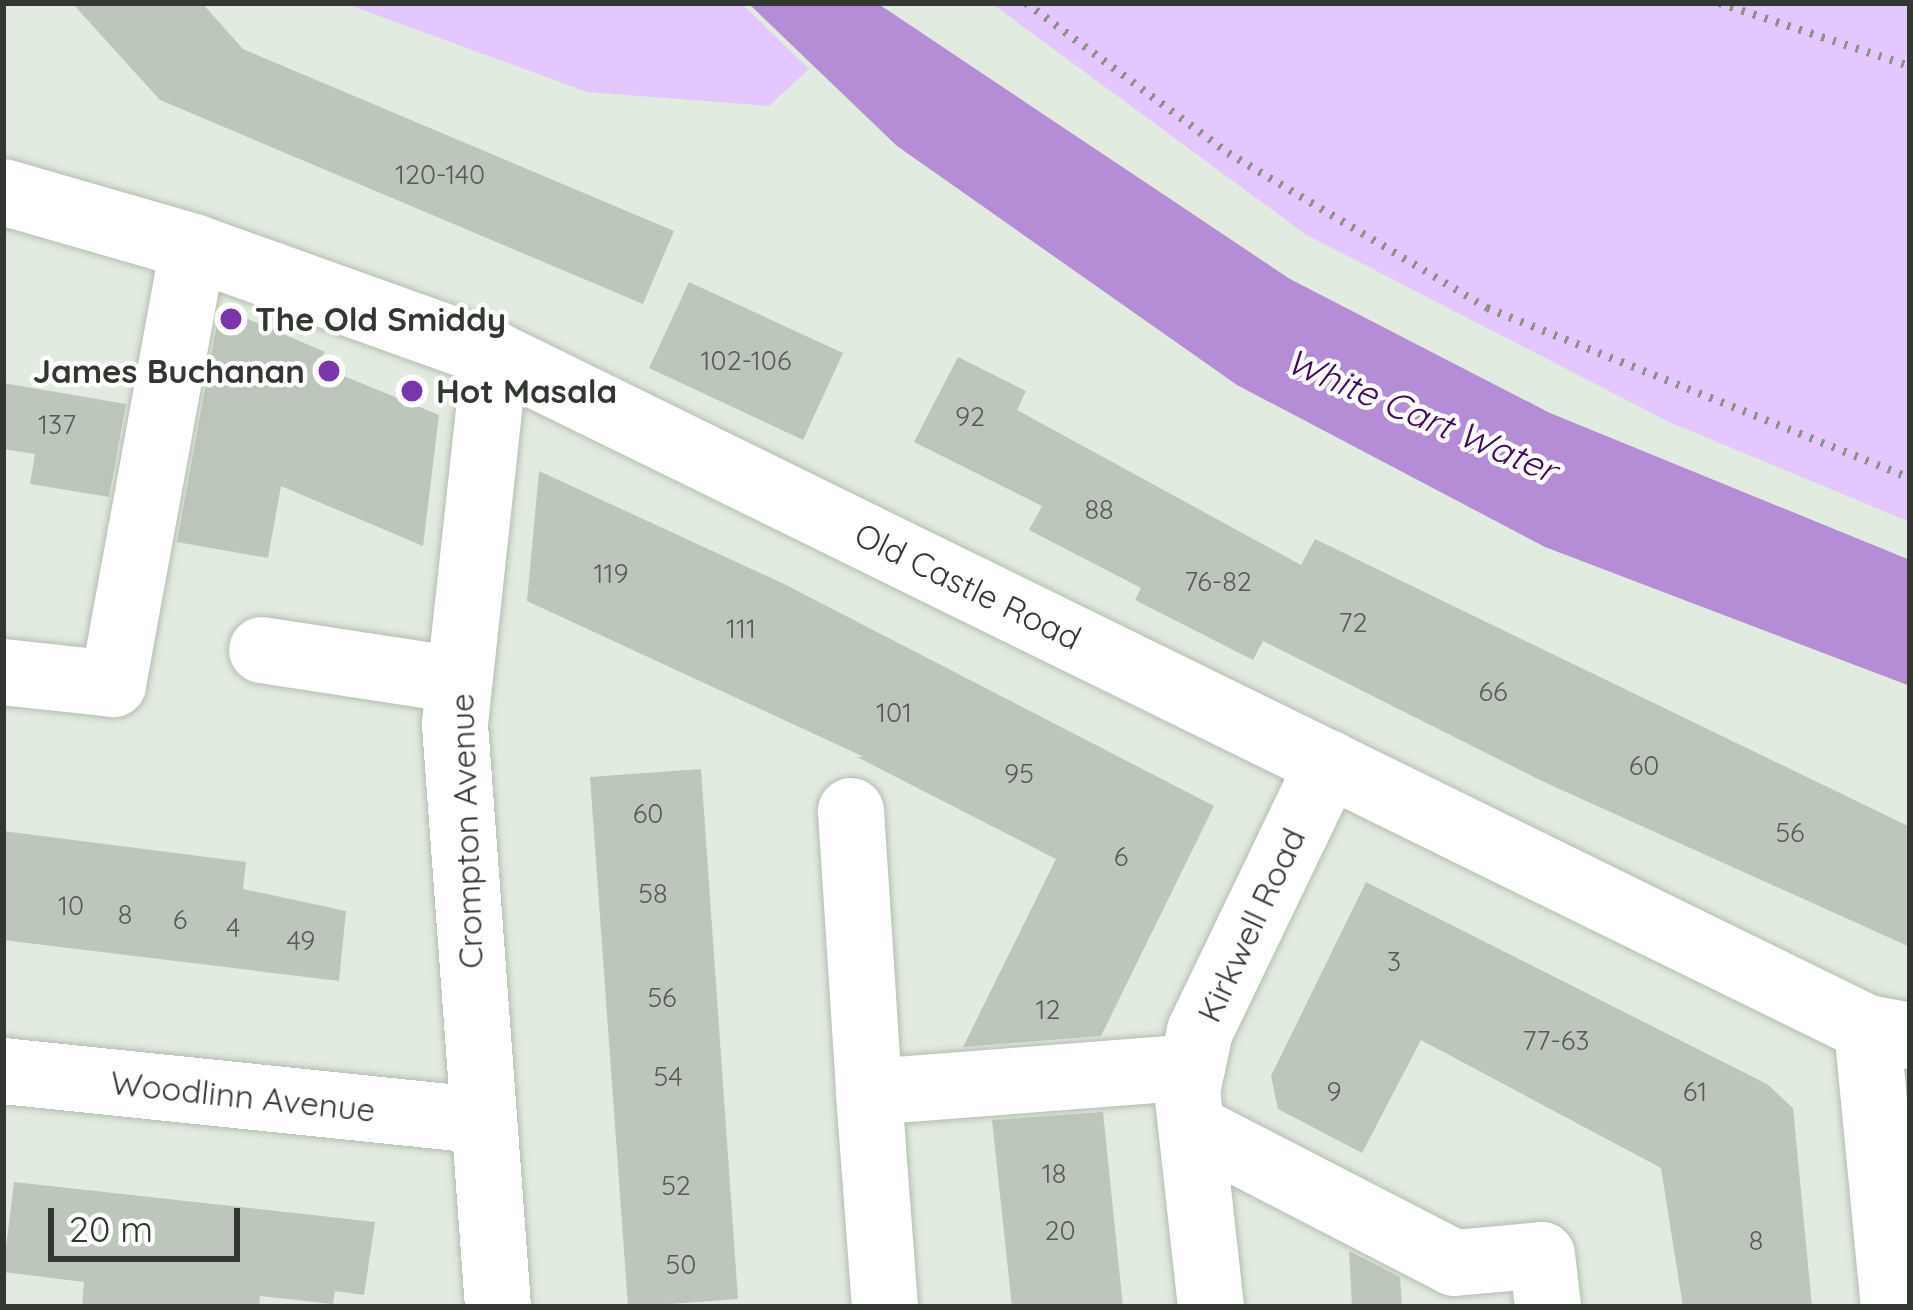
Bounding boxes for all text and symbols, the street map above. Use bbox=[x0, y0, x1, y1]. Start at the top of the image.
house number: 120-140 bbox=[395, 159, 485, 191]
place label: The Old Smiddy bbox=[255, 299, 506, 339]
marker: The Old Smiddy bbox=[218, 306, 244, 332]
water label: White Cart Water bbox=[1281, 339, 1563, 491]
house number: 102-106 bbox=[701, 345, 791, 377]
place label: James Buchanan bbox=[33, 351, 305, 391]
marker: James Buchanan bbox=[316, 358, 342, 384]
place label: Hot Masala bbox=[436, 371, 617, 411]
marker: Hot Masala bbox=[399, 378, 425, 404]
house number: 92 bbox=[955, 401, 985, 433]
house number: 137 bbox=[38, 409, 76, 441]
house number: 88 bbox=[1084, 494, 1114, 526]
street label: Old Castle Road bbox=[849, 514, 1087, 658]
house number: 119 bbox=[593, 558, 629, 590]
house number: 76-82 bbox=[1184, 566, 1252, 598]
house number: 72 bbox=[1339, 607, 1367, 639]
house number: 111 bbox=[726, 613, 756, 645]
house number: 66 bbox=[1478, 676, 1508, 708]
street label: Crompton Avenue bbox=[441, 693, 491, 969]
house number: 101 bbox=[876, 697, 912, 729]
house number: 60 bbox=[1629, 750, 1659, 782]
house number: 95 bbox=[1004, 758, 1034, 790]
house number: 60 bbox=[633, 798, 663, 830]
house number: 56 bbox=[1775, 817, 1805, 849]
street label: Kirkwell Road bbox=[1189, 822, 1313, 1028]
house number: 6 bbox=[1114, 841, 1128, 873]
house number: 58 bbox=[638, 878, 668, 910]
house number: 10 bbox=[58, 890, 84, 922]
house number: 8 bbox=[118, 899, 132, 931]
house number: 6 bbox=[173, 904, 187, 936]
house number: 4 bbox=[226, 912, 240, 944]
house number: 49 bbox=[287, 925, 315, 957]
house number: 3 bbox=[1387, 946, 1401, 978]
house number: 56 bbox=[647, 982, 677, 1014]
house number: 12 bbox=[1036, 994, 1060, 1026]
house number: 77-63 bbox=[1523, 1025, 1589, 1057]
house number: 54 bbox=[654, 1061, 682, 1093]
street label: Woodlinn Avenue bbox=[109, 1062, 377, 1130]
house number: 9 bbox=[1326, 1076, 1342, 1108]
house number: 61 bbox=[1683, 1076, 1707, 1108]
house number: 18 bbox=[1042, 1158, 1066, 1190]
house number: 52 bbox=[661, 1170, 691, 1202]
scale bar bbox=[54, 1184, 246, 1258]
text: 20 m bbox=[69, 1206, 153, 1251]
house number: 20 bbox=[1044, 1215, 1076, 1247]
house number: 8 bbox=[1749, 1225, 1763, 1257]
house number: 50 bbox=[666, 1249, 696, 1281]

